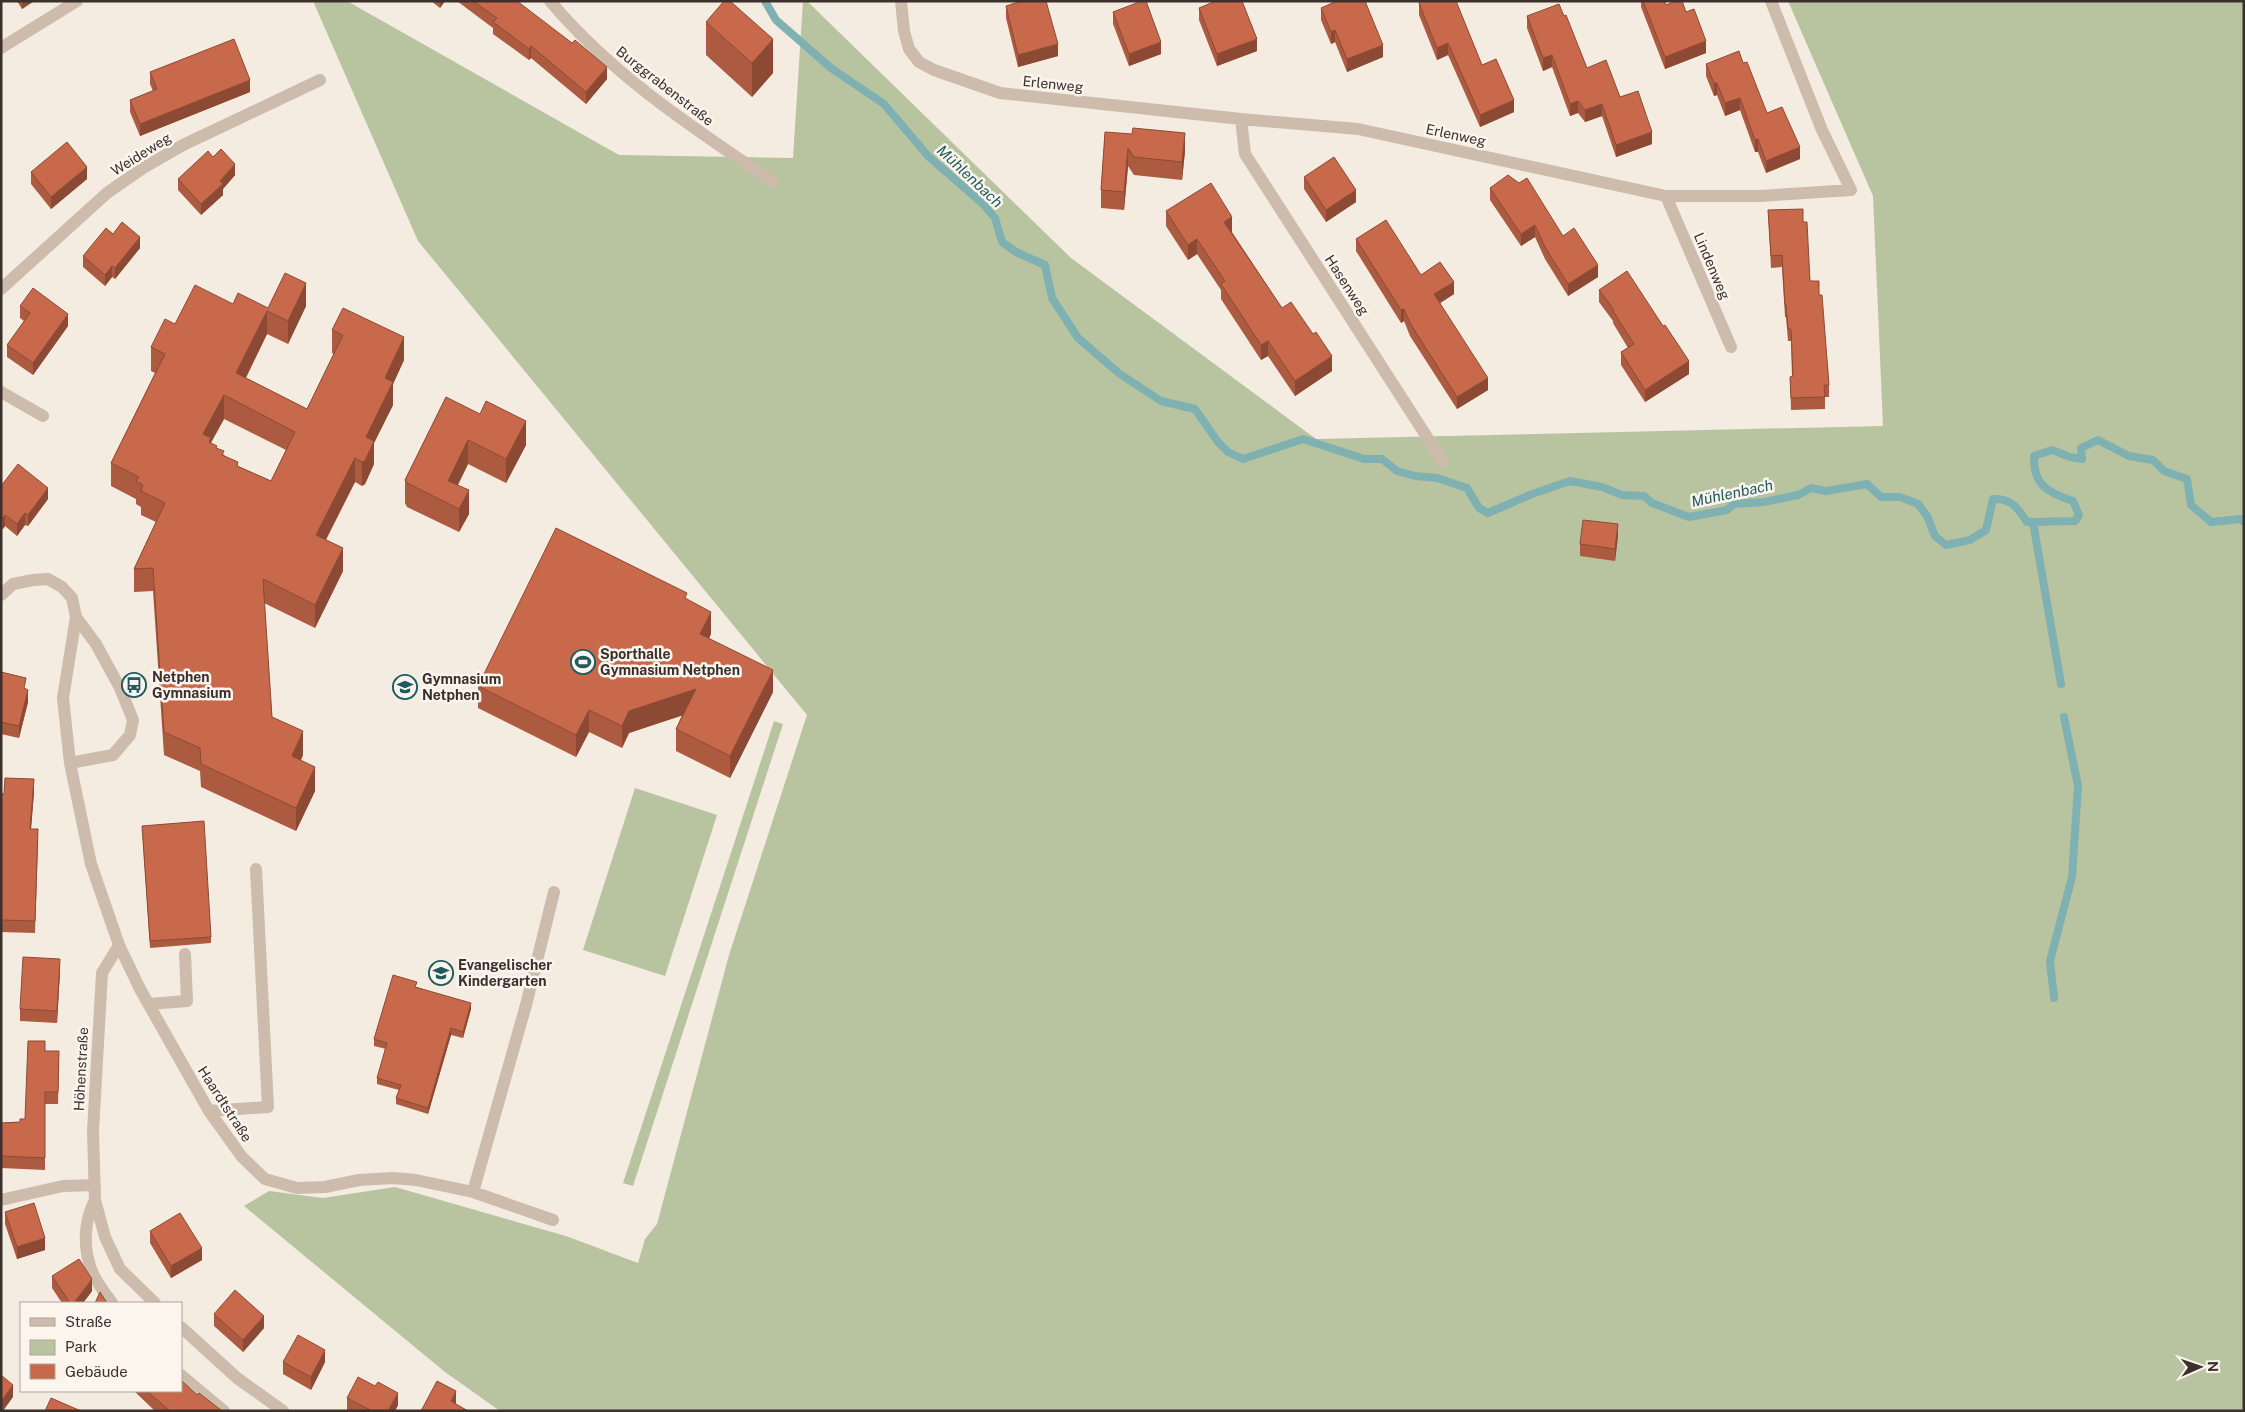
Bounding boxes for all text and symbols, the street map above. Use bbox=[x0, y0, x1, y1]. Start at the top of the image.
street label: Burggrabenstraße bbox=[613, 43, 717, 129]
street label: Erlenweg bbox=[1022, 73, 1084, 95]
street label: Erlenweg bbox=[1424, 121, 1488, 149]
street label: Weideweg bbox=[108, 129, 174, 179]
water label: Mühlenbach bbox=[934, 141, 1006, 211]
street label: Lindenweg bbox=[1691, 230, 1733, 302]
street label: Hasenweg bbox=[1322, 252, 1373, 318]
water label: Mühlenbach bbox=[1690, 476, 1774, 510]
place label: Sporthalle Gymnasium Netphen bbox=[600, 646, 740, 678]
sports icon: Sporthalle Gymnasium Netphen bbox=[570, 649, 596, 675]
place label: Netphen Gymnasium bbox=[152, 669, 231, 701]
place label: Gymnasium Netphen bbox=[422, 671, 501, 703]
bus stop icon: Netphen Gymnasium bbox=[121, 672, 147, 698]
school or university icon: Gymnasium Netphen bbox=[392, 674, 418, 700]
place label: Evangelischer Kindergarten bbox=[458, 957, 552, 989]
school or university icon: Evangelischer Kindergarten bbox=[428, 960, 454, 986]
street label: Höhenstraße bbox=[71, 1027, 91, 1111]
street label: Haardtstraße bbox=[195, 1063, 255, 1145]
legend bbox=[20, 1302, 182, 1392]
text: Straße bbox=[65, 1313, 112, 1330]
text: Park bbox=[65, 1338, 97, 1355]
north arrow bbox=[2175, 1342, 2225, 1392]
text: N bbox=[2205, 1361, 2221, 1372]
text: Gebäude bbox=[65, 1363, 128, 1380]

